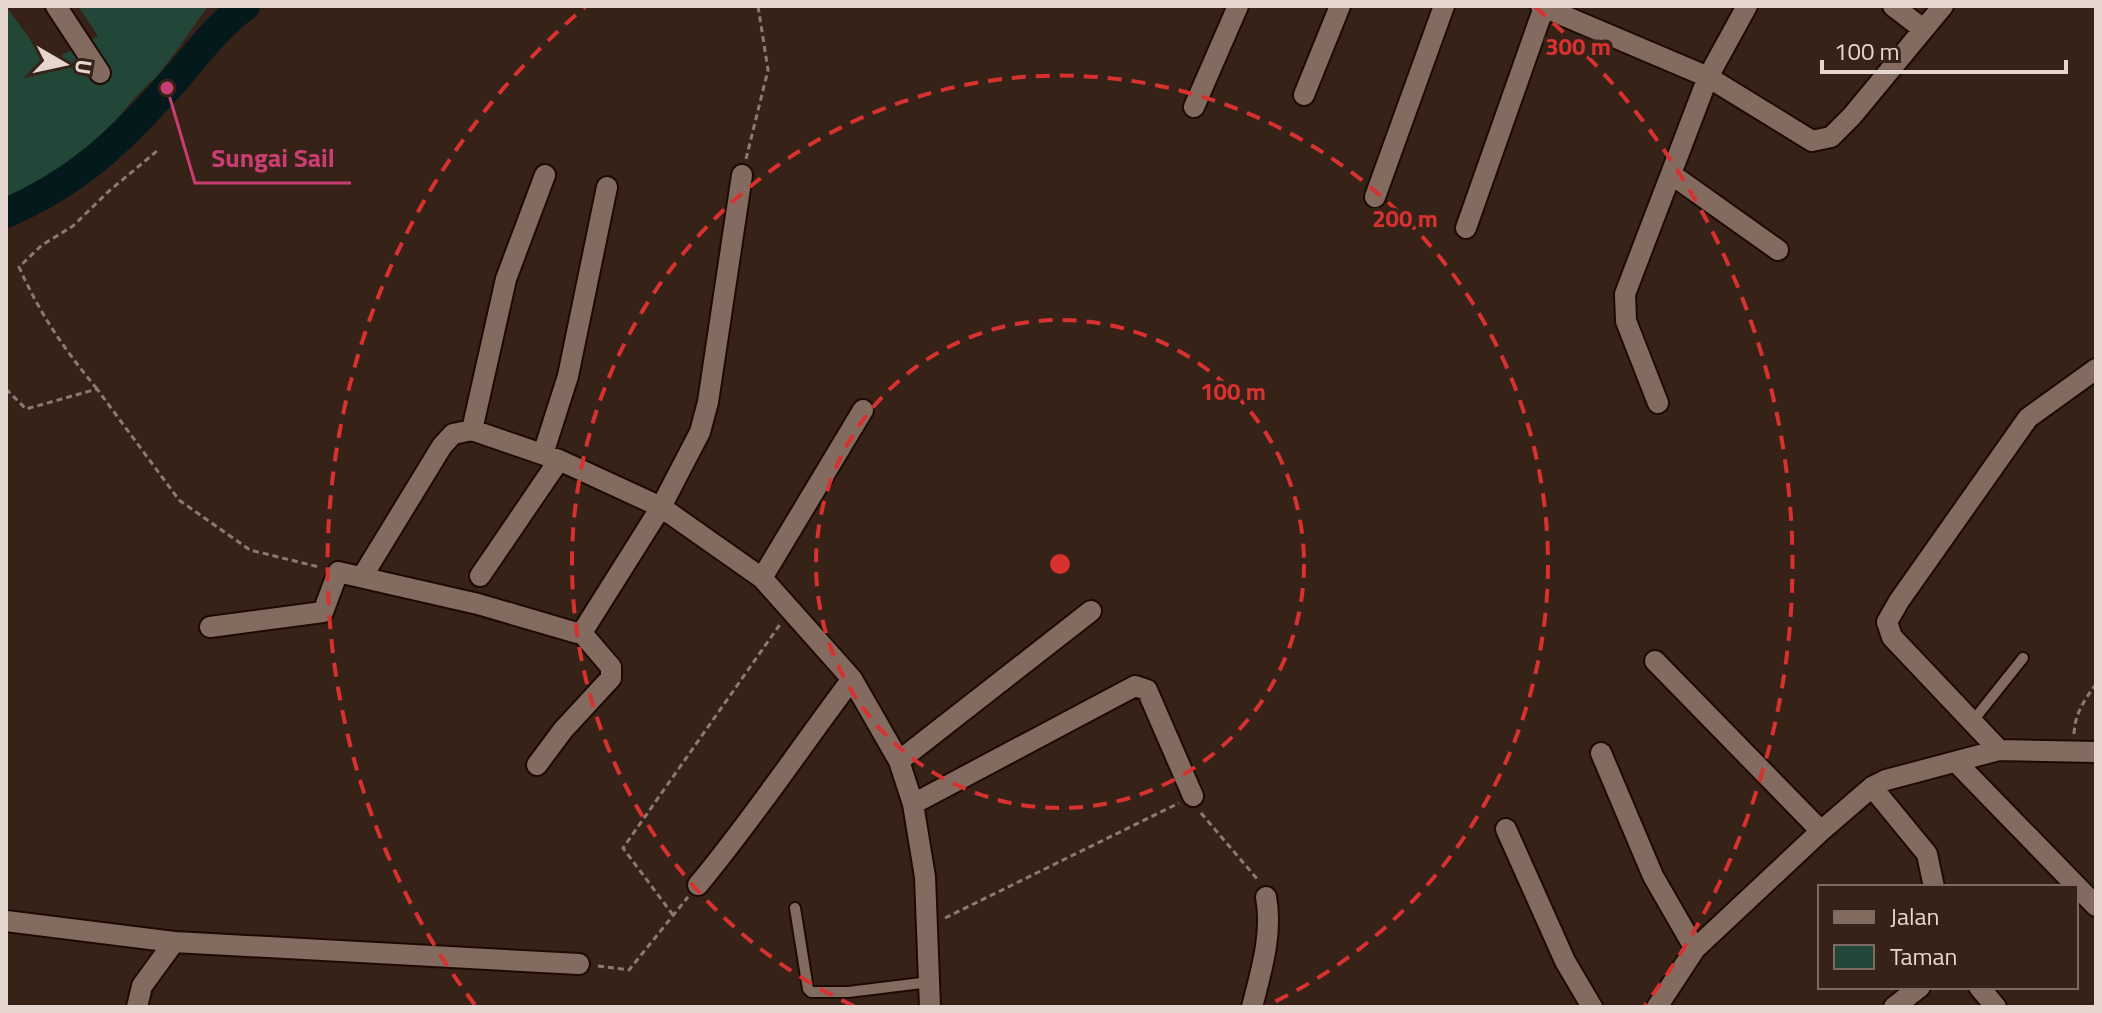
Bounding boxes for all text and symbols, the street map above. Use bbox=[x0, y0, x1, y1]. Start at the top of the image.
north arrow bbox=[24, 24, 104, 104]
scale bar bbox=[1822, 24, 2066, 74]
text: 300 m bbox=[1545, 28, 1611, 64]
text: 100 m bbox=[1834, 33, 1900, 69]
text: U bbox=[66, 57, 102, 77]
callout: Sungai Sail bbox=[195, 133, 351, 183]
text: Sungai Sail bbox=[211, 138, 335, 177]
text: 200 m bbox=[1372, 200, 1438, 236]
text: 100 m bbox=[1200, 373, 1266, 409]
centre of rings bbox=[1046, 550, 1074, 578]
legend bbox=[1818, 885, 2078, 989]
text: Jalan bbox=[1890, 898, 1939, 934]
text: Taman bbox=[1890, 938, 1958, 974]

